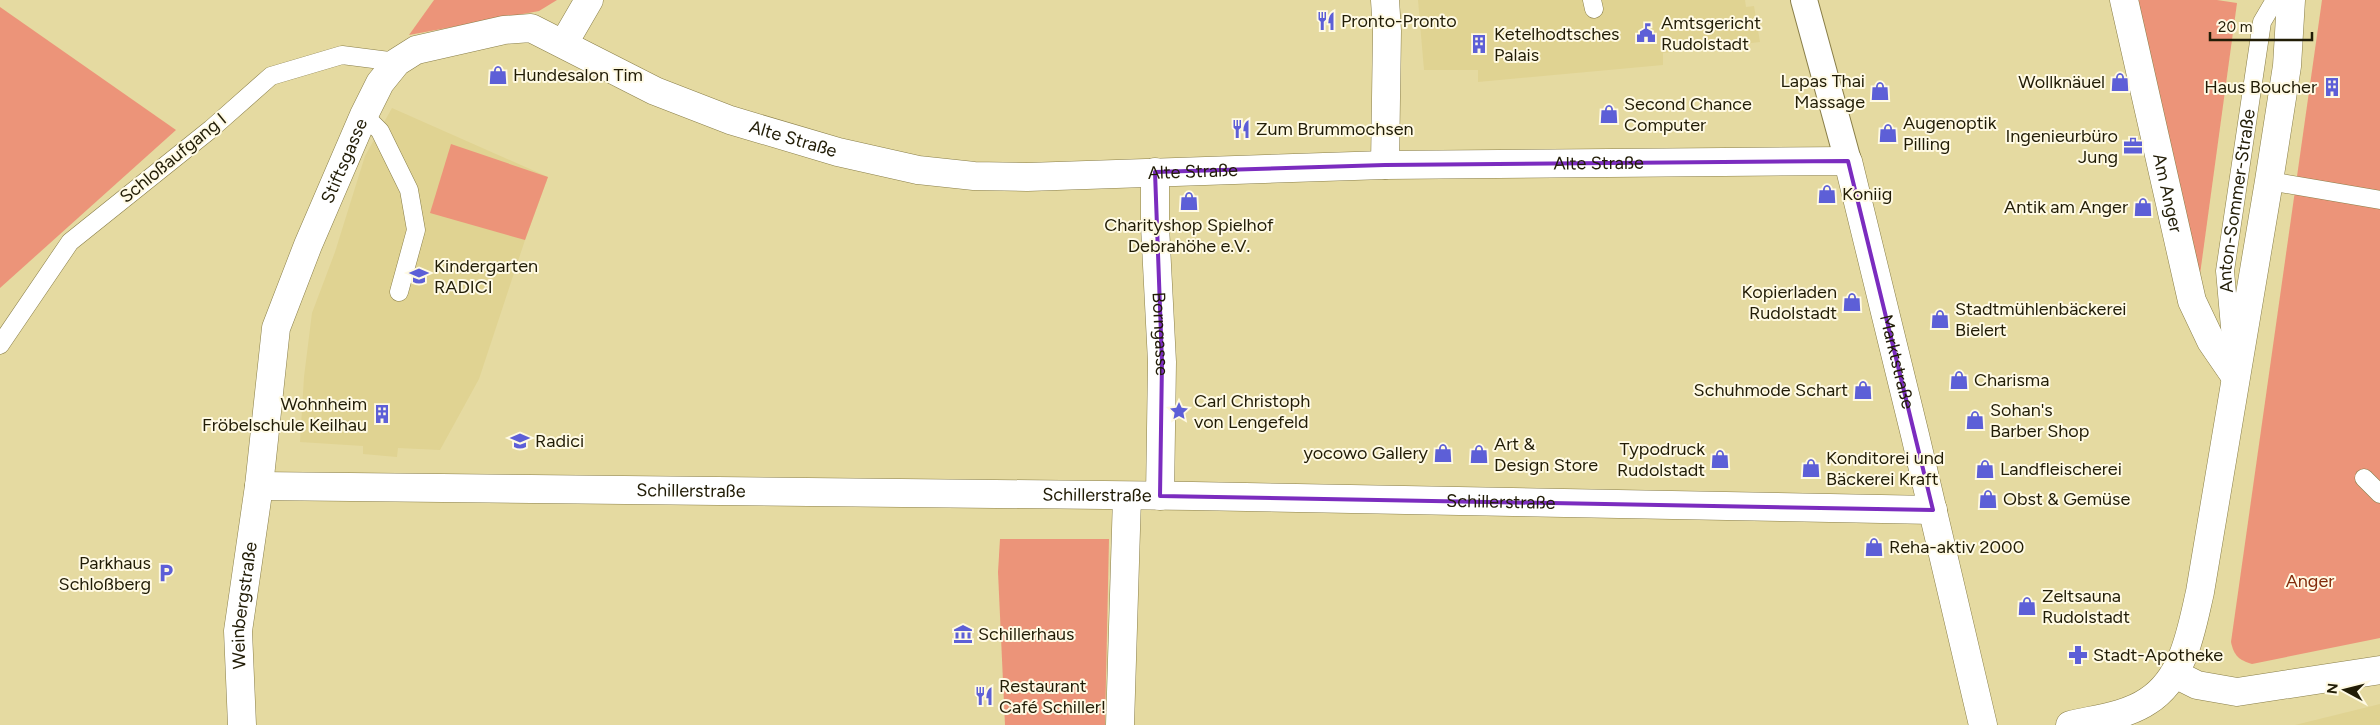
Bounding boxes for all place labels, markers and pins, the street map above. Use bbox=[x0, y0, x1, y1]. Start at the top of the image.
restaurant icon: Pronto-Pronto bbox=[1315, 10, 1337, 32]
place label: Pronto-Pronto bbox=[1341, 10, 1457, 32]
place label: Amtsgericht Rudolstadt bbox=[1661, 12, 1761, 55]
public building icon: Amtsgericht Rudolstadt bbox=[1635, 22, 1657, 44]
place label: Ketelhodtsches Palais bbox=[1494, 23, 1619, 66]
building icon: Ketelhodtsches Palais bbox=[1468, 33, 1490, 55]
shop icon: Hundesalon Tim bbox=[487, 64, 509, 86]
place label: Hundesalon Tim bbox=[513, 64, 643, 86]
place label: Lapas Thai Massage bbox=[1780, 70, 1865, 113]
place label: Wollknäuel bbox=[2018, 71, 2105, 93]
shop icon: Wollknäuel bbox=[2109, 71, 2131, 93]
place label: Haus Boucher bbox=[2204, 76, 2317, 98]
building icon: Haus Boucher bbox=[2321, 76, 2343, 98]
shop icon: Lapas Thai Massage bbox=[1869, 80, 1891, 102]
place label: Second Chance Computer bbox=[1624, 93, 1752, 136]
shop icon: Second Chance Computer bbox=[1598, 103, 1620, 125]
place label: Augenoptik Pilling bbox=[1903, 112, 1997, 155]
restaurant icon: Zum Brummochsen bbox=[1230, 118, 1252, 140]
place label: Zum Brummochsen bbox=[1256, 118, 1414, 140]
shop icon: Augenoptik Pilling bbox=[1877, 122, 1899, 144]
place label: Ingenieurbüro Jung bbox=[2005, 125, 2118, 168]
office icon: Ingenieurbüro Jung bbox=[2122, 135, 2144, 157]
shop icon: Koniig bbox=[1816, 183, 1838, 205]
place label: Koniig bbox=[1842, 183, 1892, 205]
shop icon: Charityshop Spielhof Debrahöhe e.V. bbox=[1178, 190, 1200, 212]
place label: Antik am Anger bbox=[2004, 196, 2128, 218]
shop icon: Antik am Anger bbox=[2132, 196, 2154, 218]
place label: Charityshop Spielhof Debrahöhe e.V. bbox=[1104, 214, 1274, 257]
place label: Kindergarten RADICI bbox=[434, 255, 538, 298]
school or university icon: Kindergarten RADICI bbox=[408, 265, 430, 287]
place label: Kopierladen Rudolstadt bbox=[1741, 281, 1837, 324]
shop icon: Kopierladen Rudolstadt bbox=[1841, 291, 1863, 313]
place label: Stadtmühlenbäckerei Bielert bbox=[1955, 298, 2126, 341]
shop icon: Stadtmühlenbäckerei Bielert bbox=[1929, 308, 1951, 330]
shop icon: Charisma bbox=[1948, 369, 1970, 391]
place label: Charisma bbox=[1974, 369, 2049, 391]
place label: Schuhmode Schart bbox=[1694, 379, 1848, 401]
shop icon: Schuhmode Schart bbox=[1852, 379, 1874, 401]
place label: Carl Christoph von Lengefeld bbox=[1194, 390, 1310, 433]
place label: Wohnheim Fröbelschule Keilhau bbox=[202, 393, 367, 436]
place label: Sohan's Barber Shop bbox=[1990, 399, 2089, 442]
place icon: Carl Christoph von Lengefeld bbox=[1168, 400, 1190, 422]
building icon: Wohnheim Fröbelschule Keilhau bbox=[371, 403, 393, 425]
shop icon: Sohan's Barber Shop bbox=[1964, 409, 1986, 431]
school or university icon: Radici bbox=[509, 430, 531, 452]
place label: Radici bbox=[535, 430, 584, 452]
place label: Art & Design Store bbox=[1494, 433, 1598, 476]
place label: Typodruck Rudolstadt bbox=[1617, 438, 1705, 481]
place label: yocowo Gallery bbox=[1303, 442, 1429, 464]
shop icon: yocowo Gallery bbox=[1432, 442, 1454, 464]
shop icon: Art & Design Store bbox=[1468, 443, 1490, 465]
place label: Konditorei und Bäckerei Kraft bbox=[1826, 447, 1944, 490]
shop icon: Typodruck Rudolstadt bbox=[1709, 448, 1731, 470]
shop icon: Konditorei und Bäckerei Kraft bbox=[1800, 457, 1822, 479]
shop icon: Landfleischerei bbox=[1974, 458, 1996, 480]
place label: Landfleischerei bbox=[2000, 458, 2122, 480]
shop icon: Obst & Gemüse bbox=[1977, 488, 1999, 510]
place label: Obst & Gemüse bbox=[2003, 488, 2130, 510]
shop icon: Reha-aktiv 2000 bbox=[1863, 536, 1885, 558]
place label: Reha-aktiv 2000 bbox=[1889, 536, 2024, 558]
place label: Parkhaus Schloßberg bbox=[59, 552, 151, 595]
parking icon: Parkhaus Schloßberg bbox=[155, 562, 177, 584]
place label: Zeltsauna Rudolstadt bbox=[2042, 585, 2130, 628]
shop icon: Zeltsauna Rudolstadt bbox=[2016, 595, 2038, 617]
museum icon: Schillerhaus bbox=[952, 623, 974, 645]
place label: Schillerhaus bbox=[978, 623, 1075, 645]
pharmacy icon: Stadt-Apotheke bbox=[2067, 644, 2089, 666]
place label: Stadt-Apotheke bbox=[2093, 644, 2223, 666]
place label: Restaurant Café Schiller! bbox=[999, 675, 1106, 718]
restaurant icon: Restaurant Café Schiller! bbox=[973, 685, 995, 707]

